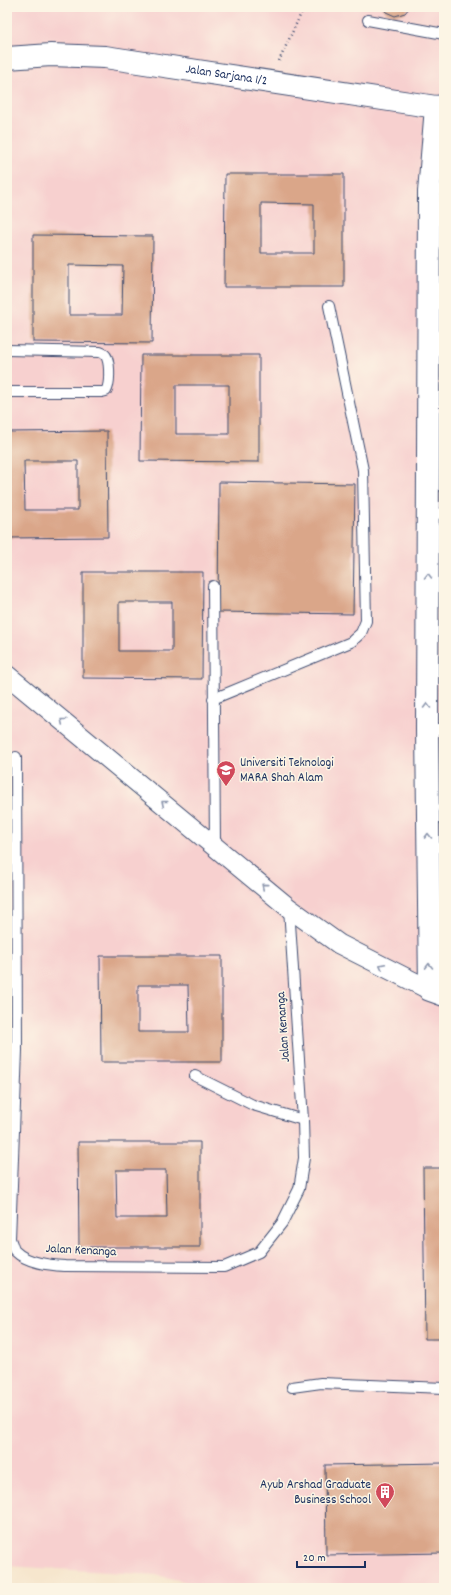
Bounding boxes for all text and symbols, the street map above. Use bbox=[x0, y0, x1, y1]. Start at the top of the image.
street label: Jalan Sarjana 1/2 bbox=[184, 60, 269, 91]
one-way arrow bbox=[423, 573, 432, 579]
one-way arrow bbox=[423, 703, 431, 709]
one-way arrow bbox=[61, 718, 68, 725]
place label: Universiti Teknologi MARA Shah Alam bbox=[240, 754, 334, 788]
school or university icon: Universiti Teknologi MARA Shah Alam bbox=[215, 759, 237, 787]
one-way arrow bbox=[161, 801, 168, 808]
one-way arrow bbox=[424, 833, 432, 839]
one-way arrow bbox=[261, 884, 268, 891]
one-way arrow bbox=[425, 963, 434, 969]
one-way arrow bbox=[379, 964, 387, 971]
street label: Jalan Kenanga bbox=[272, 990, 296, 1063]
street label: Jalan Kenanga bbox=[45, 1240, 118, 1262]
place label: Ayub Arshad Graduate Business School bbox=[260, 1476, 371, 1510]
building icon: Ayub Arshad Graduate Business School bbox=[374, 1481, 396, 1509]
scale bar bbox=[297, 1543, 365, 1569]
text: 20 m bbox=[303, 1550, 326, 1567]

